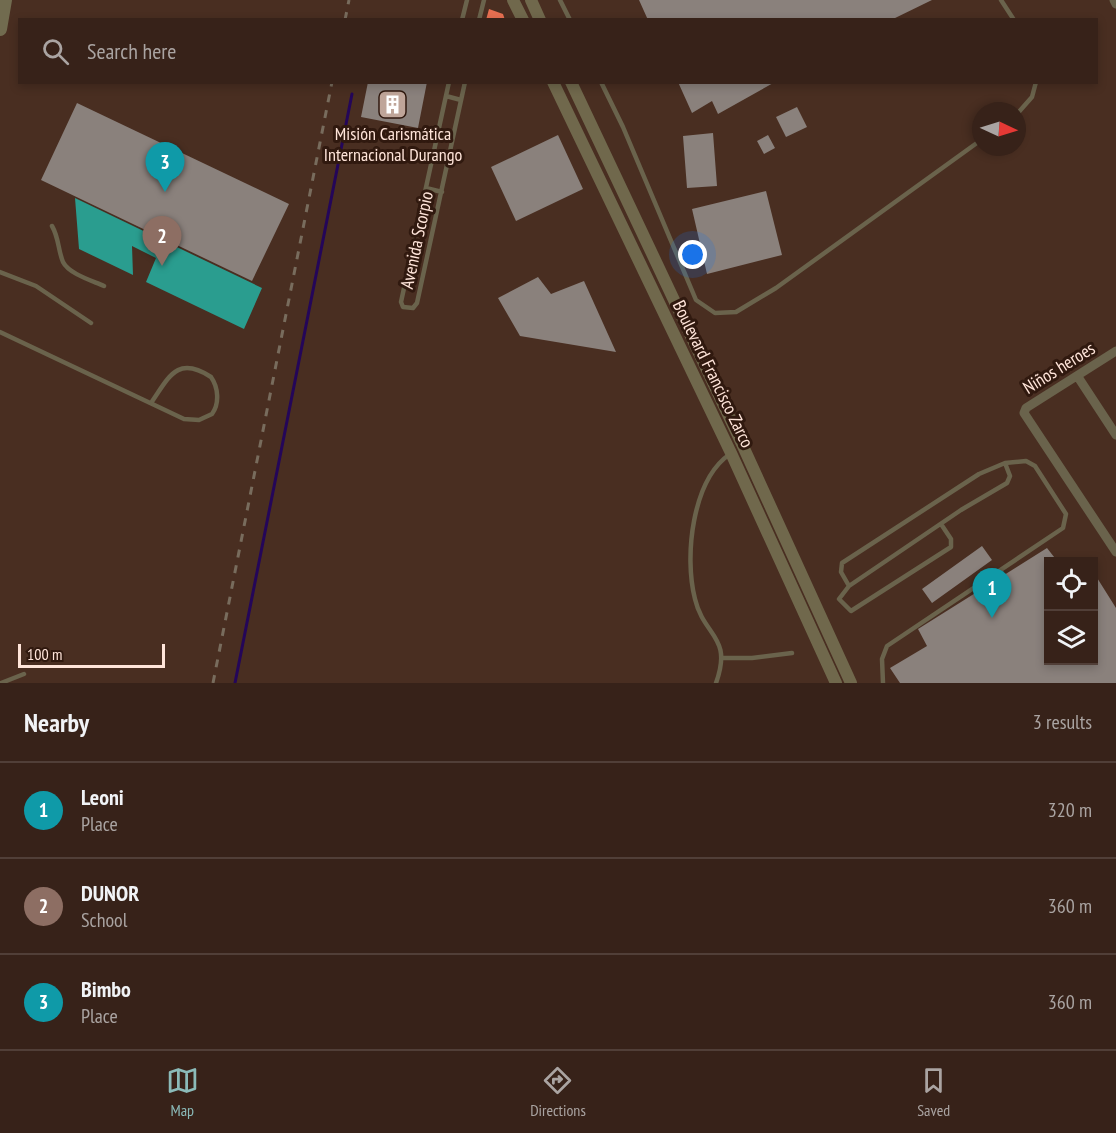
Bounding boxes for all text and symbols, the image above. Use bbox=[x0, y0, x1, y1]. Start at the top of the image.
search box bbox=[18, 18, 1098, 84]
icon: search bbox=[39, 35, 72, 68]
text: Search here bbox=[87, 37, 176, 65]
building icon: Misión Carismática Internacional Durango bbox=[377, 89, 409, 121]
north arrow bbox=[972, 102, 1026, 156]
place label: Misión Carismática Internacional Durango bbox=[324, 122, 462, 166]
pin: 3 bbox=[146, 142, 184, 192]
street label: Avenida Scorpio bbox=[395, 189, 438, 291]
pin: 2 bbox=[142, 216, 182, 266]
your location bbox=[678, 240, 707, 269]
street label: Boulevard Francisco Zarco bbox=[668, 296, 759, 451]
street label: Niños heroes bbox=[1018, 336, 1099, 399]
map controls bbox=[1044, 557, 1098, 665]
button: locate bbox=[1044, 557, 1098, 611]
pin: 1 bbox=[972, 568, 1012, 618]
button: layers bbox=[1044, 611, 1098, 665]
scale bar bbox=[18, 641, 165, 668]
text: 100 m bbox=[27, 644, 62, 664]
text: Nearby bbox=[24, 706, 89, 739]
text: 3 results bbox=[1033, 709, 1092, 735]
text: Leoni bbox=[81, 783, 124, 811]
text: 1 bbox=[39, 797, 48, 823]
text: 320 m bbox=[1048, 797, 1092, 823]
text: Place bbox=[81, 811, 118, 837]
text: DUNOR bbox=[81, 879, 139, 907]
text: 2 bbox=[39, 893, 48, 919]
text: 360 m bbox=[1048, 893, 1092, 919]
text: School bbox=[81, 907, 127, 933]
text: Bimbo bbox=[81, 975, 131, 1003]
text: 3 bbox=[39, 989, 48, 1015]
text: 360 m bbox=[1048, 989, 1092, 1015]
text: Place bbox=[81, 1003, 118, 1029]
tab: Map bbox=[166, 1064, 199, 1120]
tab: Directions bbox=[530, 1064, 586, 1120]
tab: Saved bbox=[917, 1064, 950, 1120]

